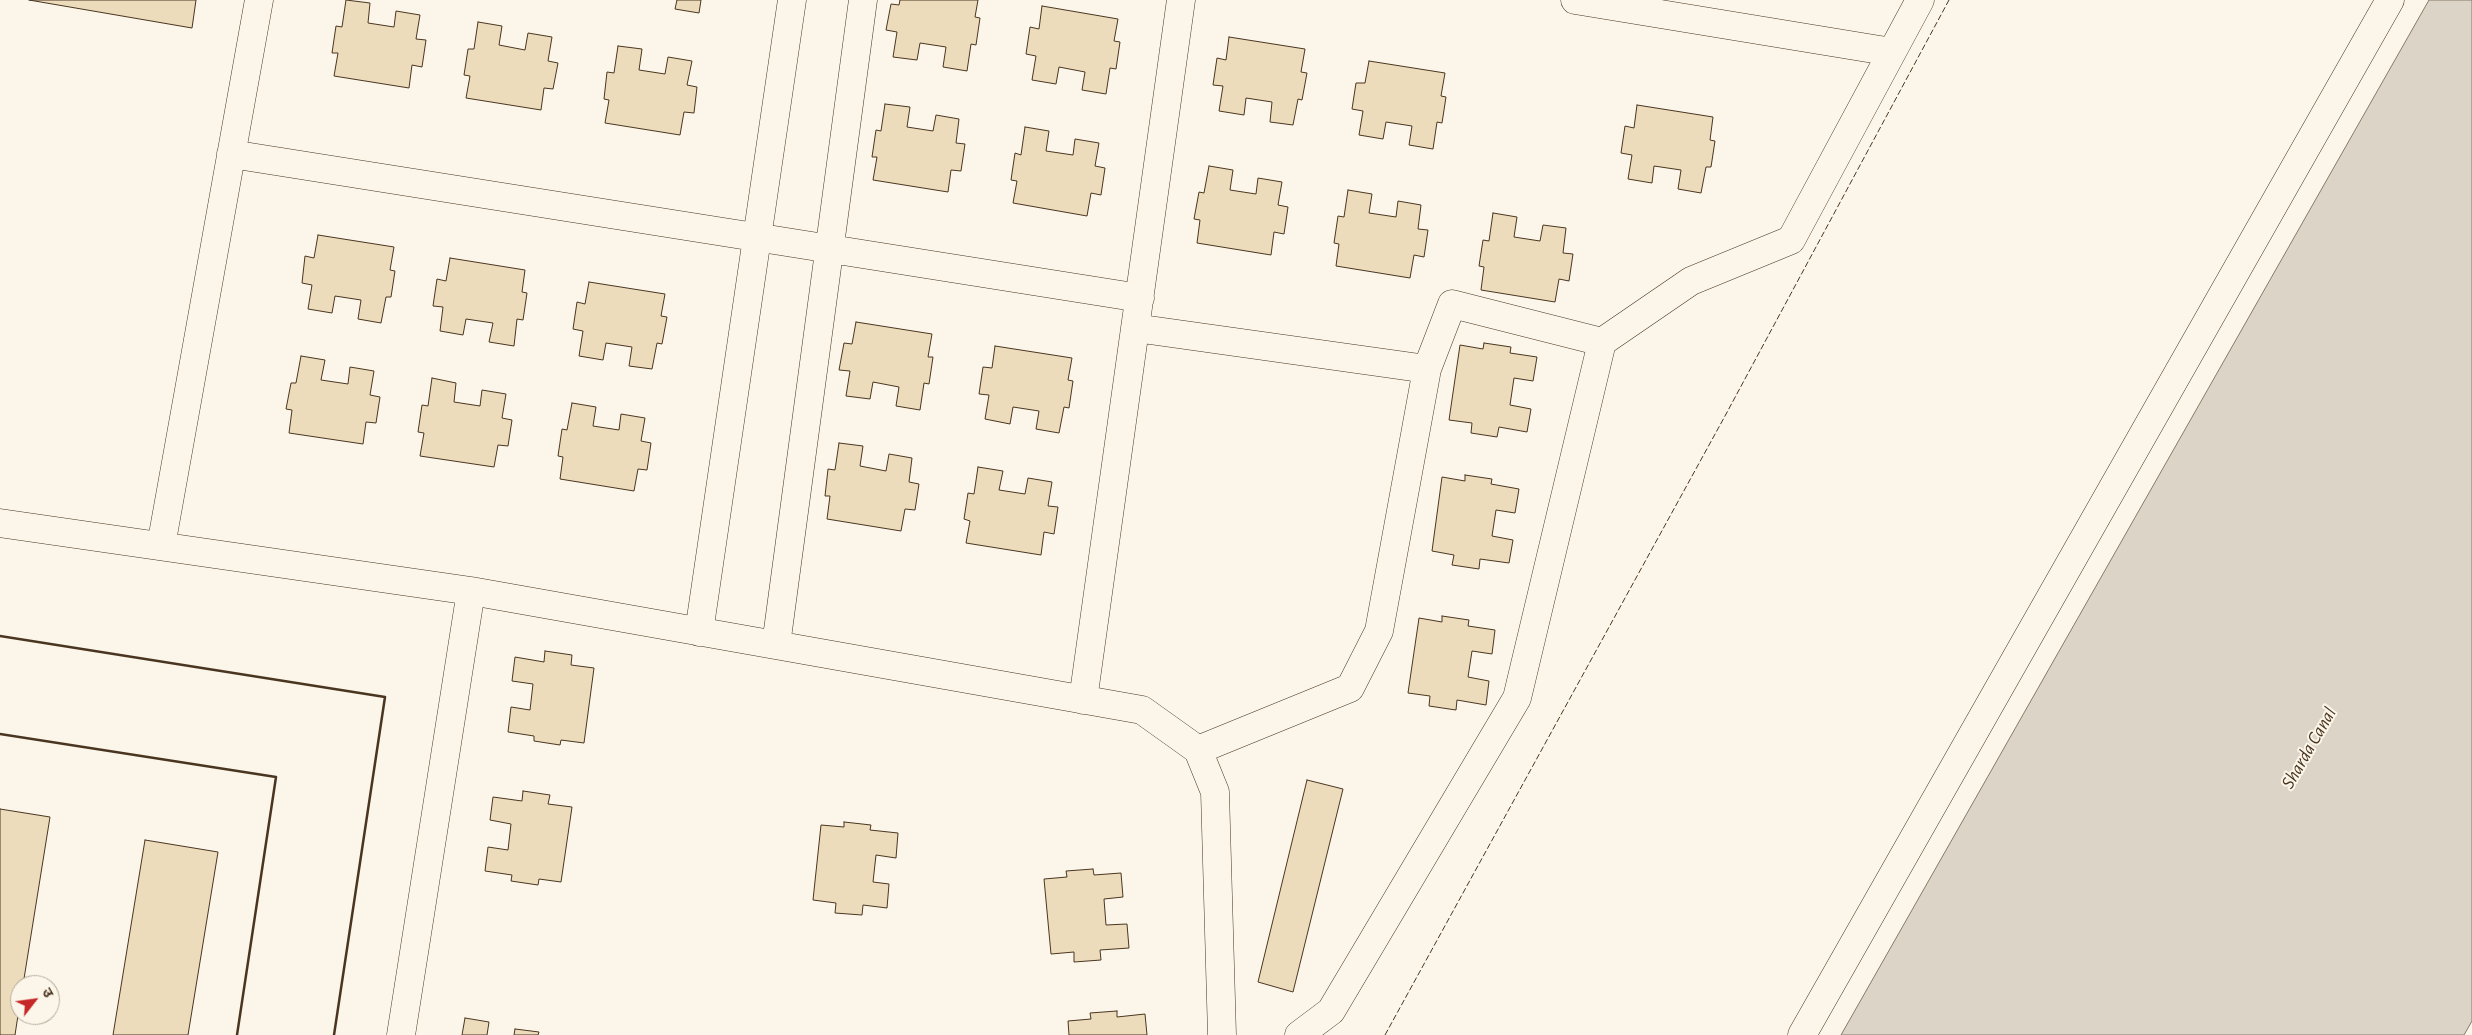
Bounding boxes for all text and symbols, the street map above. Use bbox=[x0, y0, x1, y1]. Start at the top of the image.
water label: Sharda Canal bbox=[2276, 703, 2342, 793]
north arrow bbox=[10, 975, 60, 1025]
text: उ bbox=[39, 986, 55, 1000]

